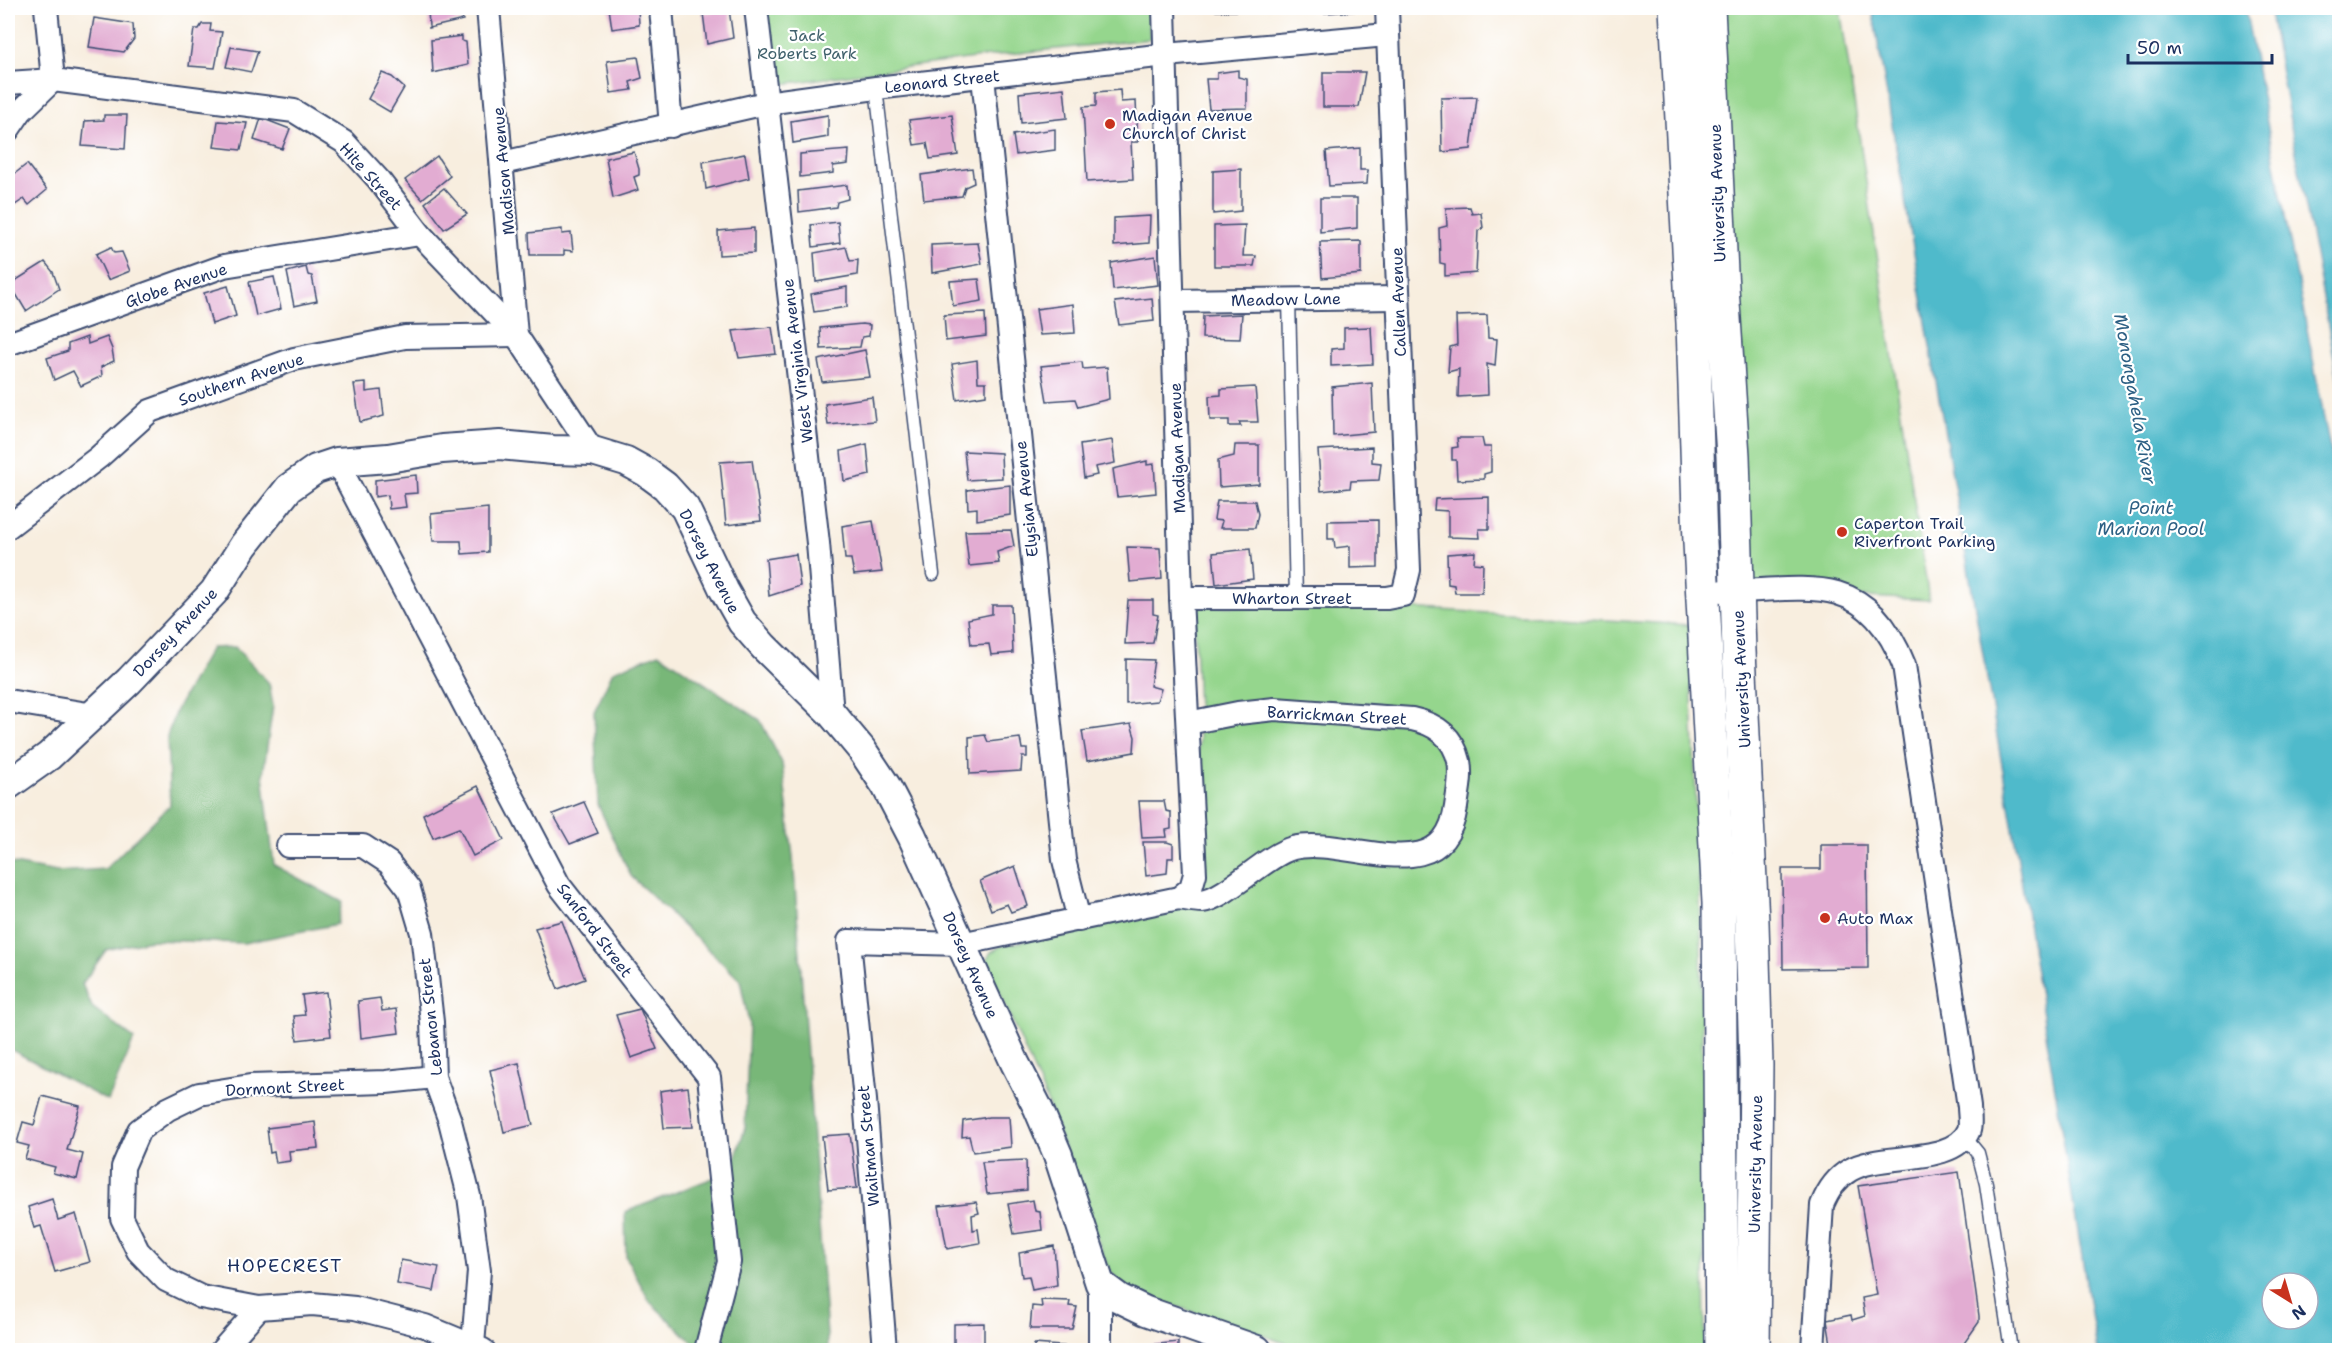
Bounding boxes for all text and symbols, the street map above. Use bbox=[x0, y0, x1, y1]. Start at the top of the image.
park label: Jack Roberts Park bbox=[757, 25, 857, 64]
scale bar bbox=[2128, 27, 2272, 65]
text: 50 m bbox=[2137, 36, 2182, 60]
street label: Leonard Street bbox=[883, 65, 1001, 98]
place label: Madigan Avenue Church of Christ bbox=[1122, 105, 1253, 144]
street label: Madison Avenue bbox=[487, 106, 520, 236]
marker: Madigan Avenue Church of Christ bbox=[1103, 117, 1117, 131]
street label: University Avenue bbox=[1705, 124, 1730, 262]
street label: Hite Street bbox=[335, 138, 407, 215]
street label: Callen Avenue bbox=[1386, 247, 1411, 357]
street label: Globe Avenue bbox=[122, 258, 230, 313]
street label: West Virginia Avenue bbox=[777, 278, 818, 444]
street label: Meadow Lane bbox=[1231, 288, 1341, 311]
water label: Monongahela River bbox=[2108, 312, 2162, 487]
street label: Southern Avenue bbox=[176, 348, 307, 411]
street label: Madigan Avenue bbox=[1165, 382, 1190, 514]
street label: Elysian Avenue bbox=[1010, 440, 1043, 558]
water label: Point Marion Pool bbox=[2097, 496, 2205, 541]
street label: Dorsey Avenue bbox=[674, 505, 745, 617]
place label: Caperton Trail Riverfront Parking bbox=[1854, 513, 1996, 552]
marker: Caperton Trail Riverfront Parking bbox=[1835, 525, 1849, 539]
street label: Dorsey Avenue bbox=[129, 583, 222, 681]
street label: Wharton Street bbox=[1232, 588, 1352, 609]
street label: University Avenue bbox=[1727, 609, 1756, 749]
street label: Barrickman Street bbox=[1267, 701, 1407, 730]
street label: Sanford Street bbox=[552, 879, 637, 982]
place label: Auto Max bbox=[1837, 908, 1913, 929]
street label: Dorsey Avenue bbox=[938, 909, 1003, 1022]
marker: Auto Max bbox=[1818, 911, 1832, 925]
street label: Lebanon Street bbox=[414, 957, 447, 1077]
street label: Dormont Street bbox=[225, 1074, 345, 1101]
street label: Waitman Street bbox=[853, 1084, 884, 1207]
street label: University Avenue bbox=[1744, 1095, 1767, 1233]
district label: HOPECREST bbox=[227, 1254, 343, 1278]
north arrow bbox=[2260, 1271, 2320, 1331]
text: N bbox=[2287, 1300, 2310, 1325]

